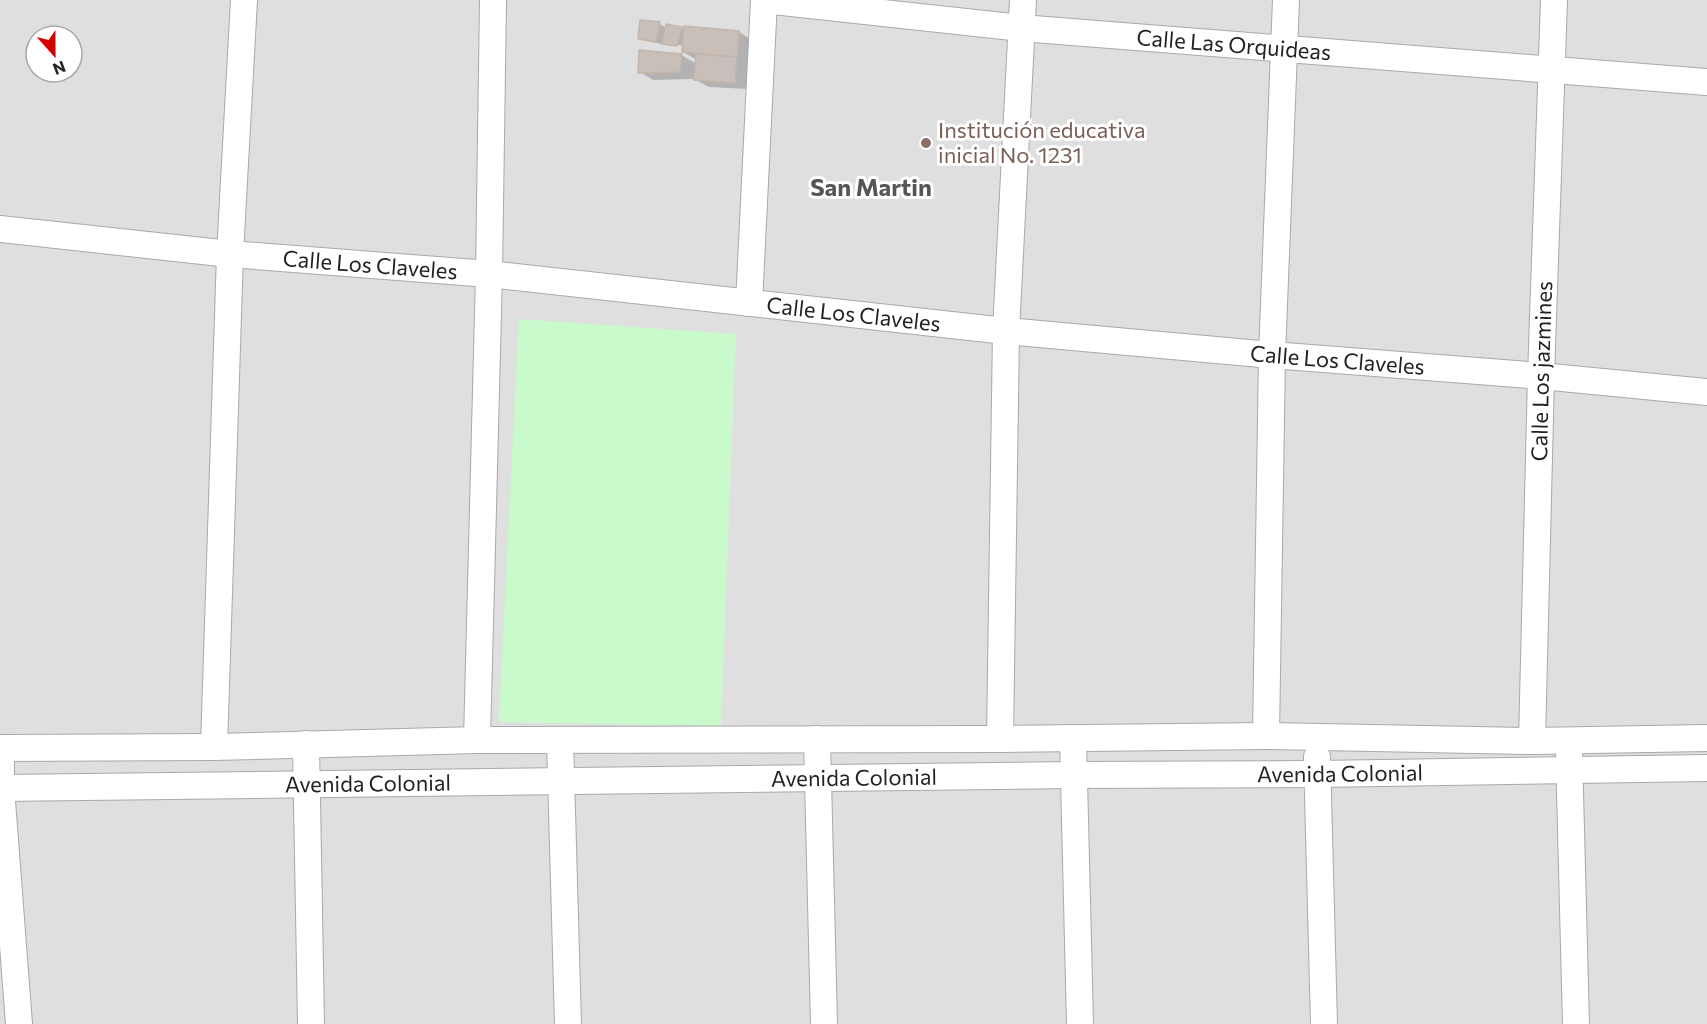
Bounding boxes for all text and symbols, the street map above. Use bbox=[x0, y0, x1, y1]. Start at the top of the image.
street label: Calle Las Orquideas bbox=[1136, 23, 1332, 65]
north arrow bbox=[24, 24, 84, 84]
text: N bbox=[51, 57, 69, 79]
place label: Institución educativa inicial No. 1231 bbox=[938, 116, 1145, 168]
marker: Institución educativa inicial No. 1231 bbox=[919, 136, 933, 150]
district label: San Martin bbox=[810, 172, 932, 201]
street label: Calle Los Claveles bbox=[282, 244, 459, 285]
street label: Calle Los jazmines bbox=[1525, 280, 1557, 462]
street label: Calle Los Claveles bbox=[765, 291, 942, 337]
street label: Calle Los Claveles bbox=[1249, 339, 1426, 380]
street label: Avenida Colonial bbox=[1257, 758, 1423, 787]
street label: Avenida Colonial bbox=[771, 763, 937, 792]
street label: Avenida Colonial bbox=[285, 769, 451, 798]

